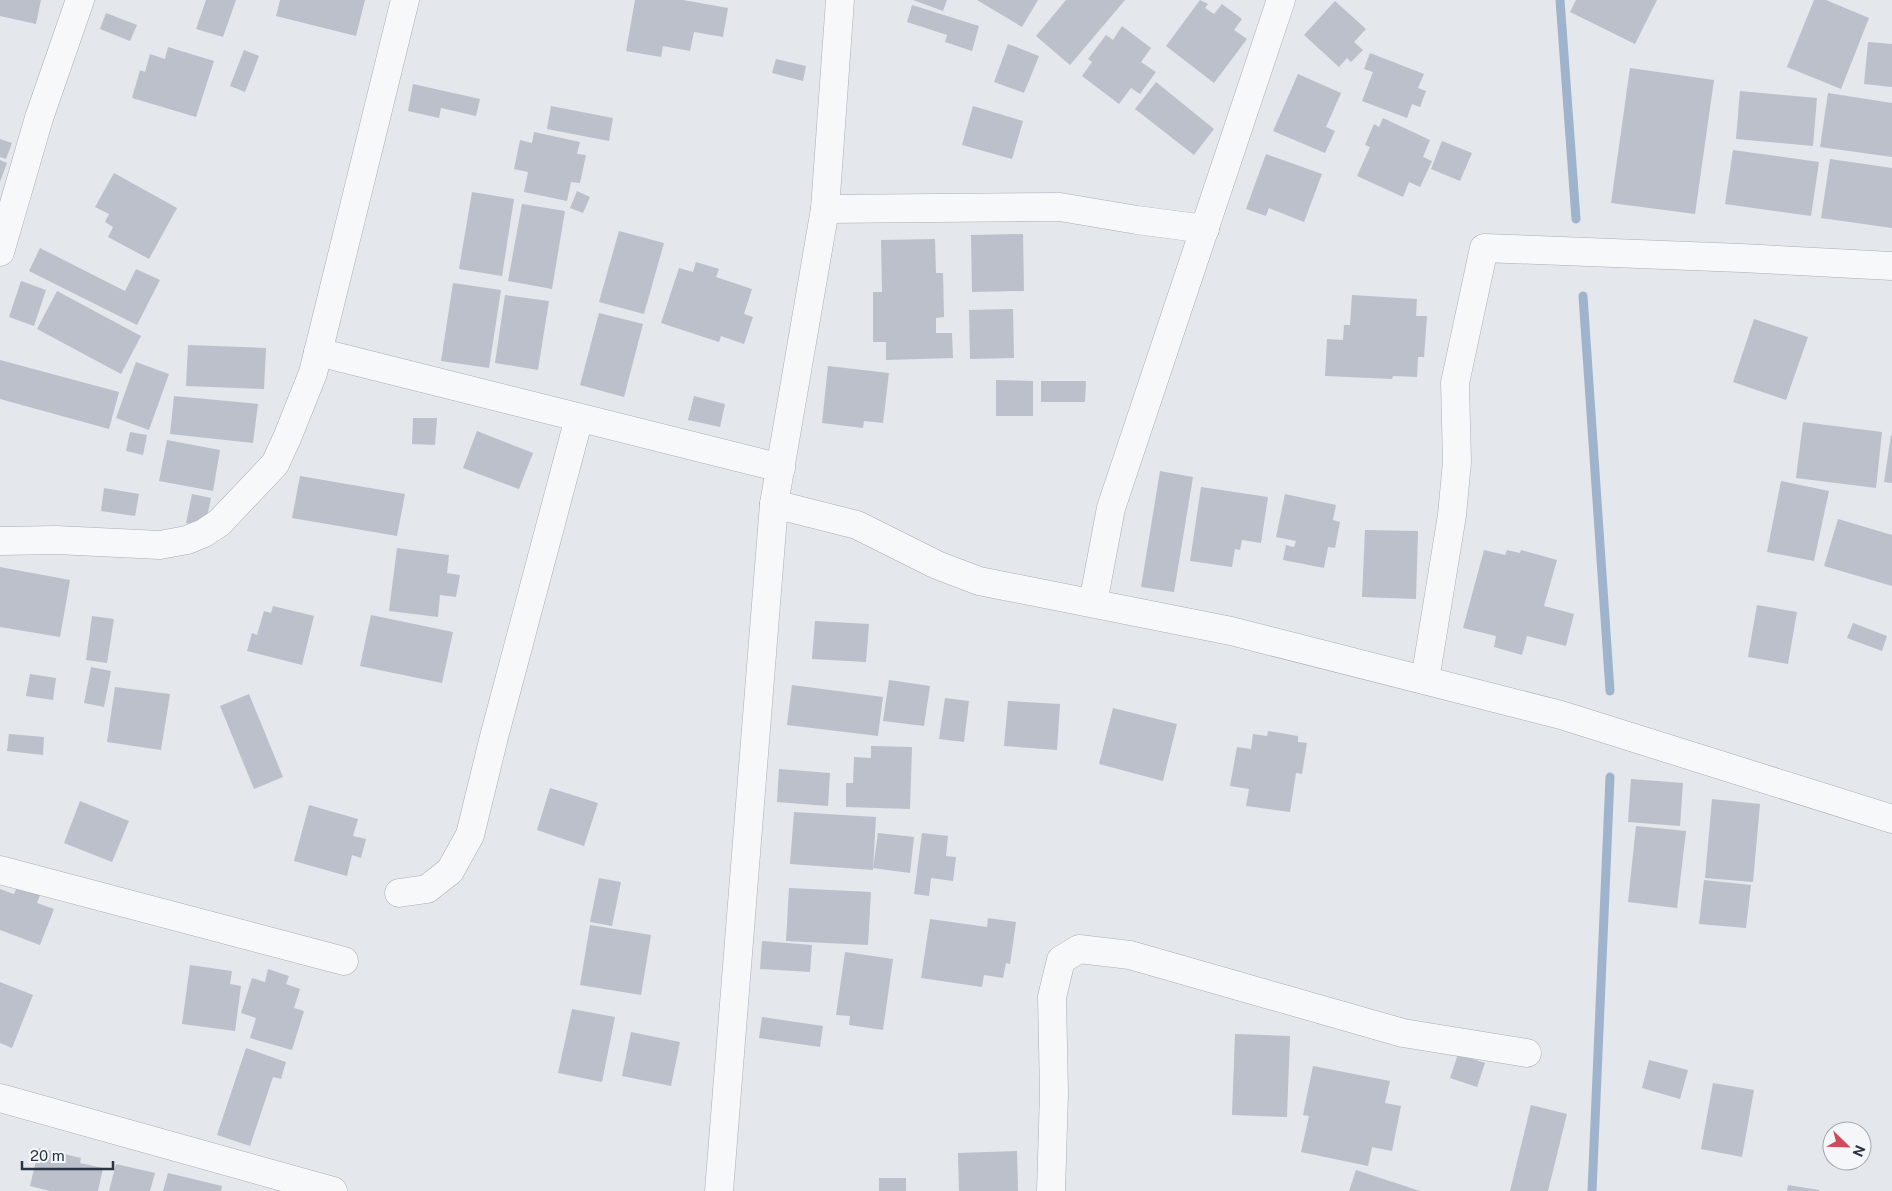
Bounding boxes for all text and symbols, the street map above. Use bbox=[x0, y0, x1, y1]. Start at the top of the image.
north arrow bbox=[1822, 1121, 1872, 1171]
scale bar bbox=[22, 1138, 114, 1170]
text: N bbox=[1849, 1143, 1868, 1159]
text: 20 m bbox=[30, 1147, 65, 1164]

